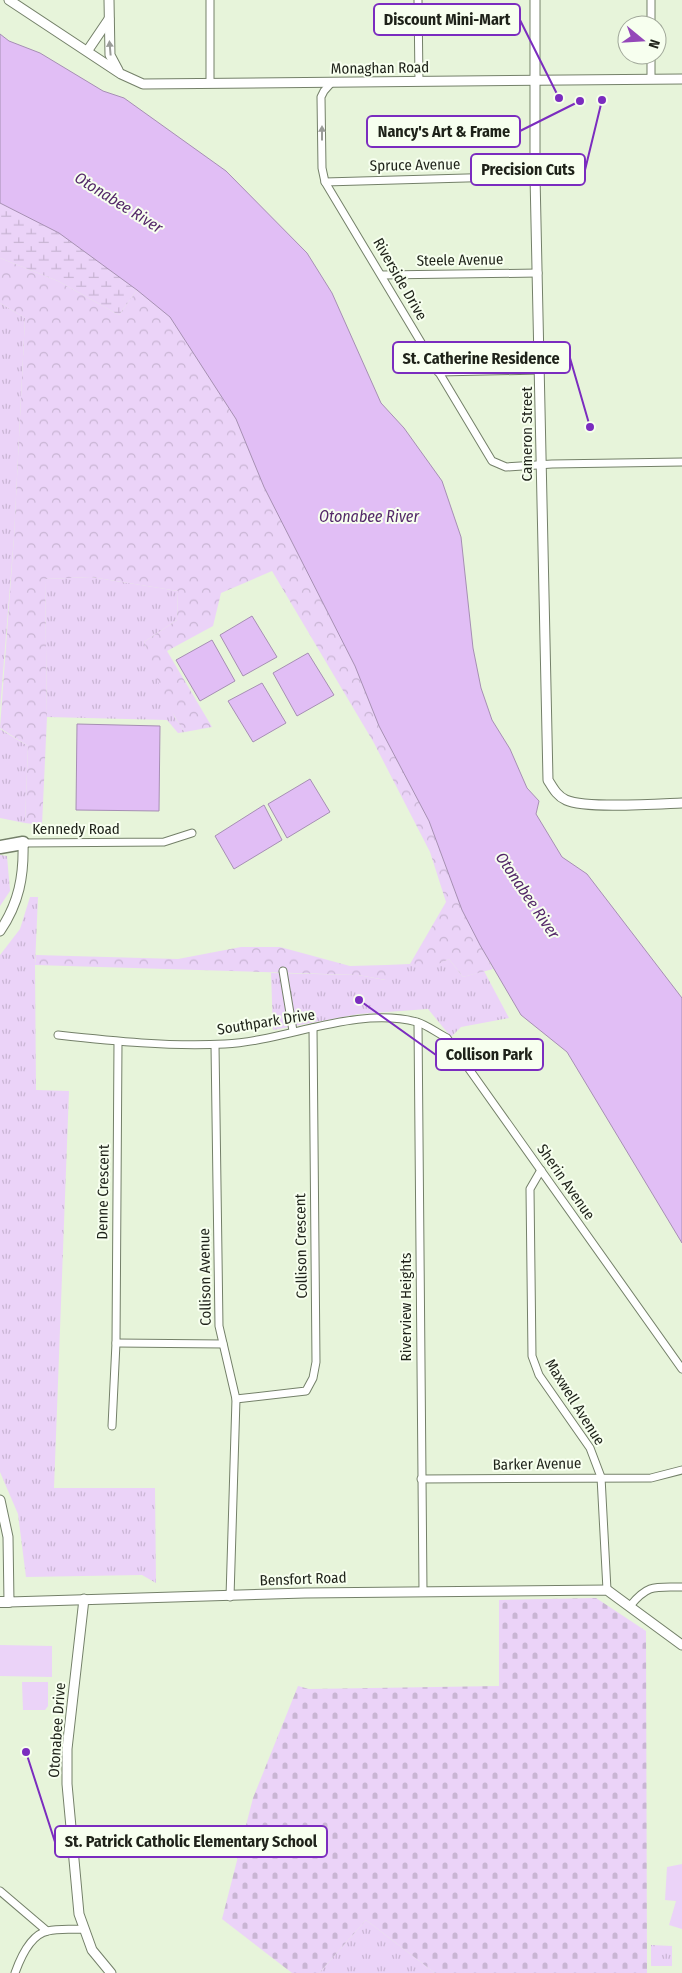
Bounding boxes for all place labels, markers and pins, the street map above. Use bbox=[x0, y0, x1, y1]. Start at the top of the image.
callout: Discount Mini-Mart bbox=[374, 4, 520, 35]
callout: Nancy's Art & Frame bbox=[367, 116, 520, 147]
callout: Precision Cuts bbox=[471, 154, 585, 185]
callout: St. Catherine Residence bbox=[393, 342, 570, 373]
callout: Collison Park bbox=[436, 1039, 543, 1070]
callout: St. Patrick Catholic Elementary School bbox=[55, 1826, 327, 1857]

